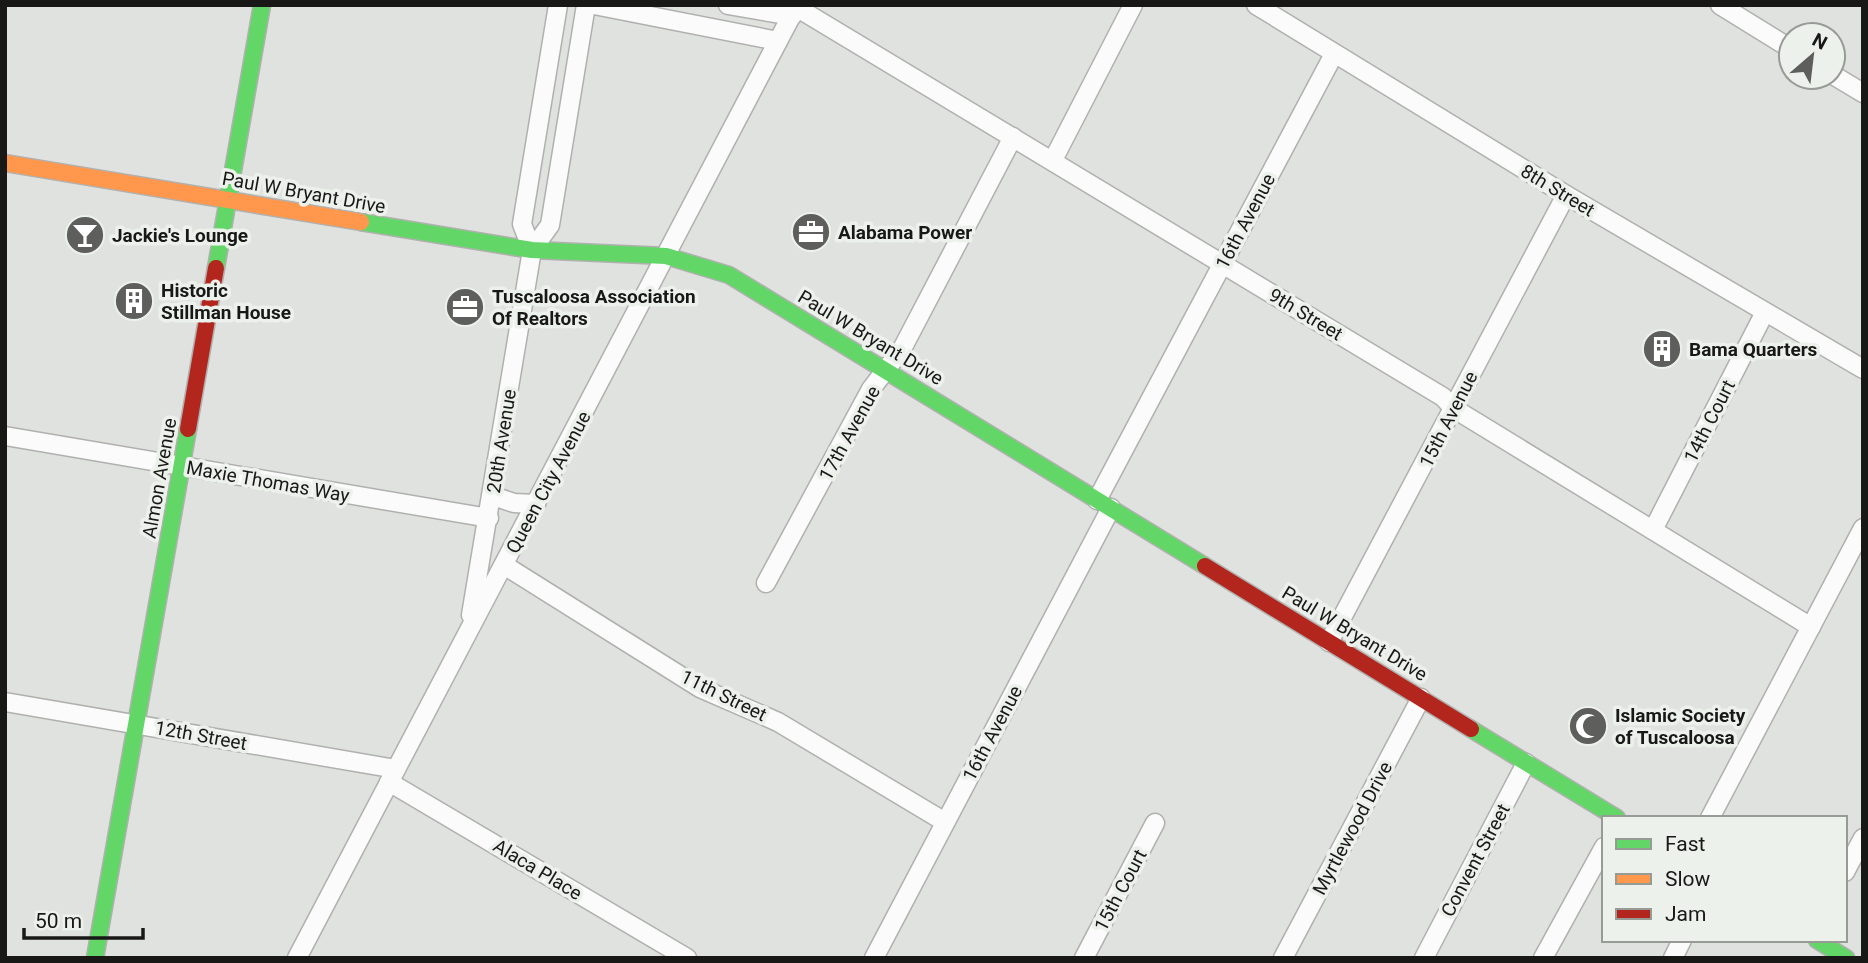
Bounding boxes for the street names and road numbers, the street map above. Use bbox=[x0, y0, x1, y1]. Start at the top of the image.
street label: 8th Street bbox=[1517, 159, 1599, 221]
street label: Paul W Bryant Drive bbox=[221, 167, 387, 218]
street label: 16th Avenue bbox=[1211, 170, 1280, 273]
street label: 9th Street bbox=[1265, 283, 1347, 345]
street label: Paul W Bryant Drive bbox=[794, 285, 948, 390]
street label: 15th Avenue bbox=[1414, 367, 1483, 471]
street label: 14th Court bbox=[1679, 376, 1740, 466]
street label: 17th Avenue bbox=[814, 382, 885, 485]
street label: 20th Avenue bbox=[482, 387, 521, 495]
street label: Queen City Avenue bbox=[501, 407, 596, 557]
street label: Almon Avenue bbox=[138, 416, 181, 540]
street label: Maxie Thomas Way bbox=[185, 456, 351, 507]
street label: Paul W Bryant Drive bbox=[1278, 581, 1432, 686]
street label: 11th Street bbox=[677, 665, 771, 726]
street label: 16th Avenue bbox=[958, 682, 1027, 785]
street label: 12th Street bbox=[153, 716, 249, 755]
street label: Myrtlewood Drive bbox=[1308, 758, 1397, 899]
street label: Convent Street bbox=[1436, 800, 1515, 921]
street label: Alaca Place bbox=[489, 834, 586, 905]
street label: 15th Court bbox=[1089, 845, 1152, 935]

